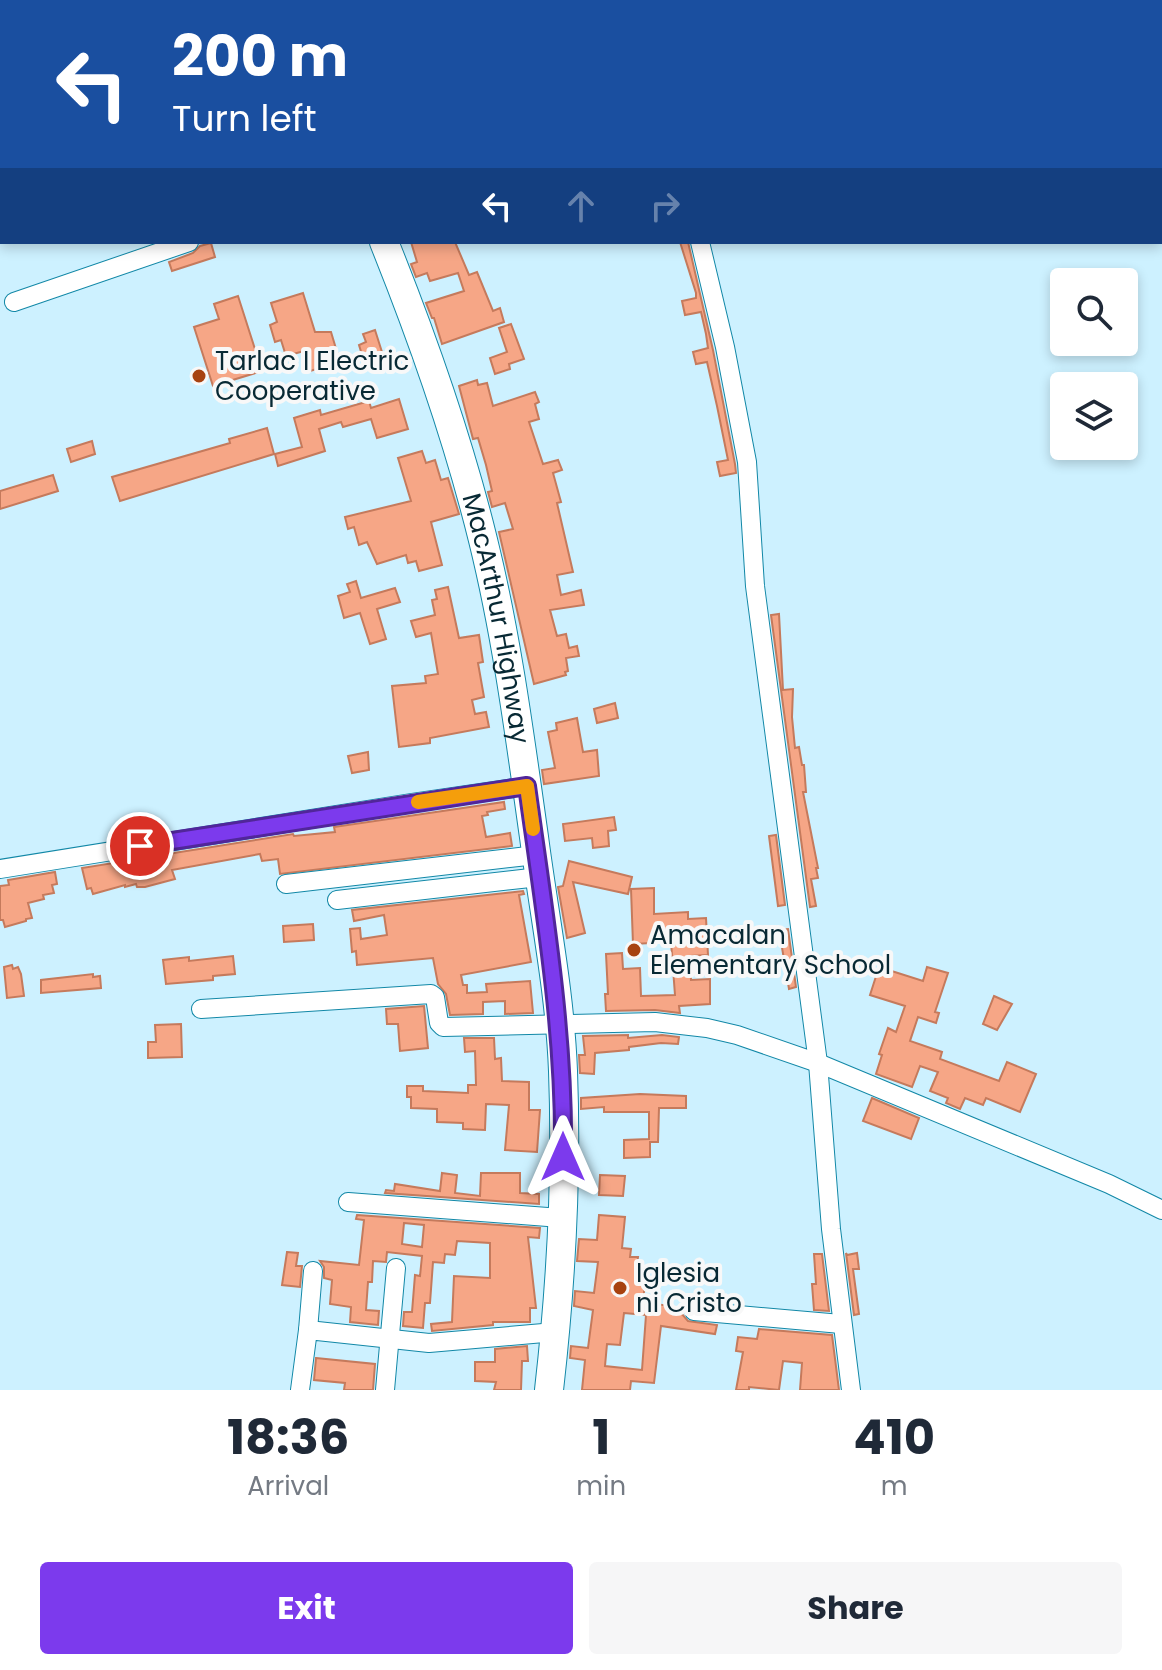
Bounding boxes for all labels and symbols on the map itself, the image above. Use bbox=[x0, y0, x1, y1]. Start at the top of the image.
place label: Tarlac I Electric Cooperative bbox=[215, 343, 409, 409]
marker: Tarlac I Electric Cooperative bbox=[190, 367, 208, 385]
street label: MacArthur Highway bbox=[454, 489, 539, 746]
pin bbox=[106, 812, 174, 880]
place label: Amacalan Elementary School bbox=[650, 917, 891, 983]
marker: Amacalan Elementary School bbox=[625, 941, 643, 959]
position arrow bbox=[521, 1115, 605, 1199]
place label: Iglesia ni Cristo bbox=[636, 1255, 742, 1321]
marker: Iglesia ni Cristo bbox=[611, 1279, 629, 1297]

